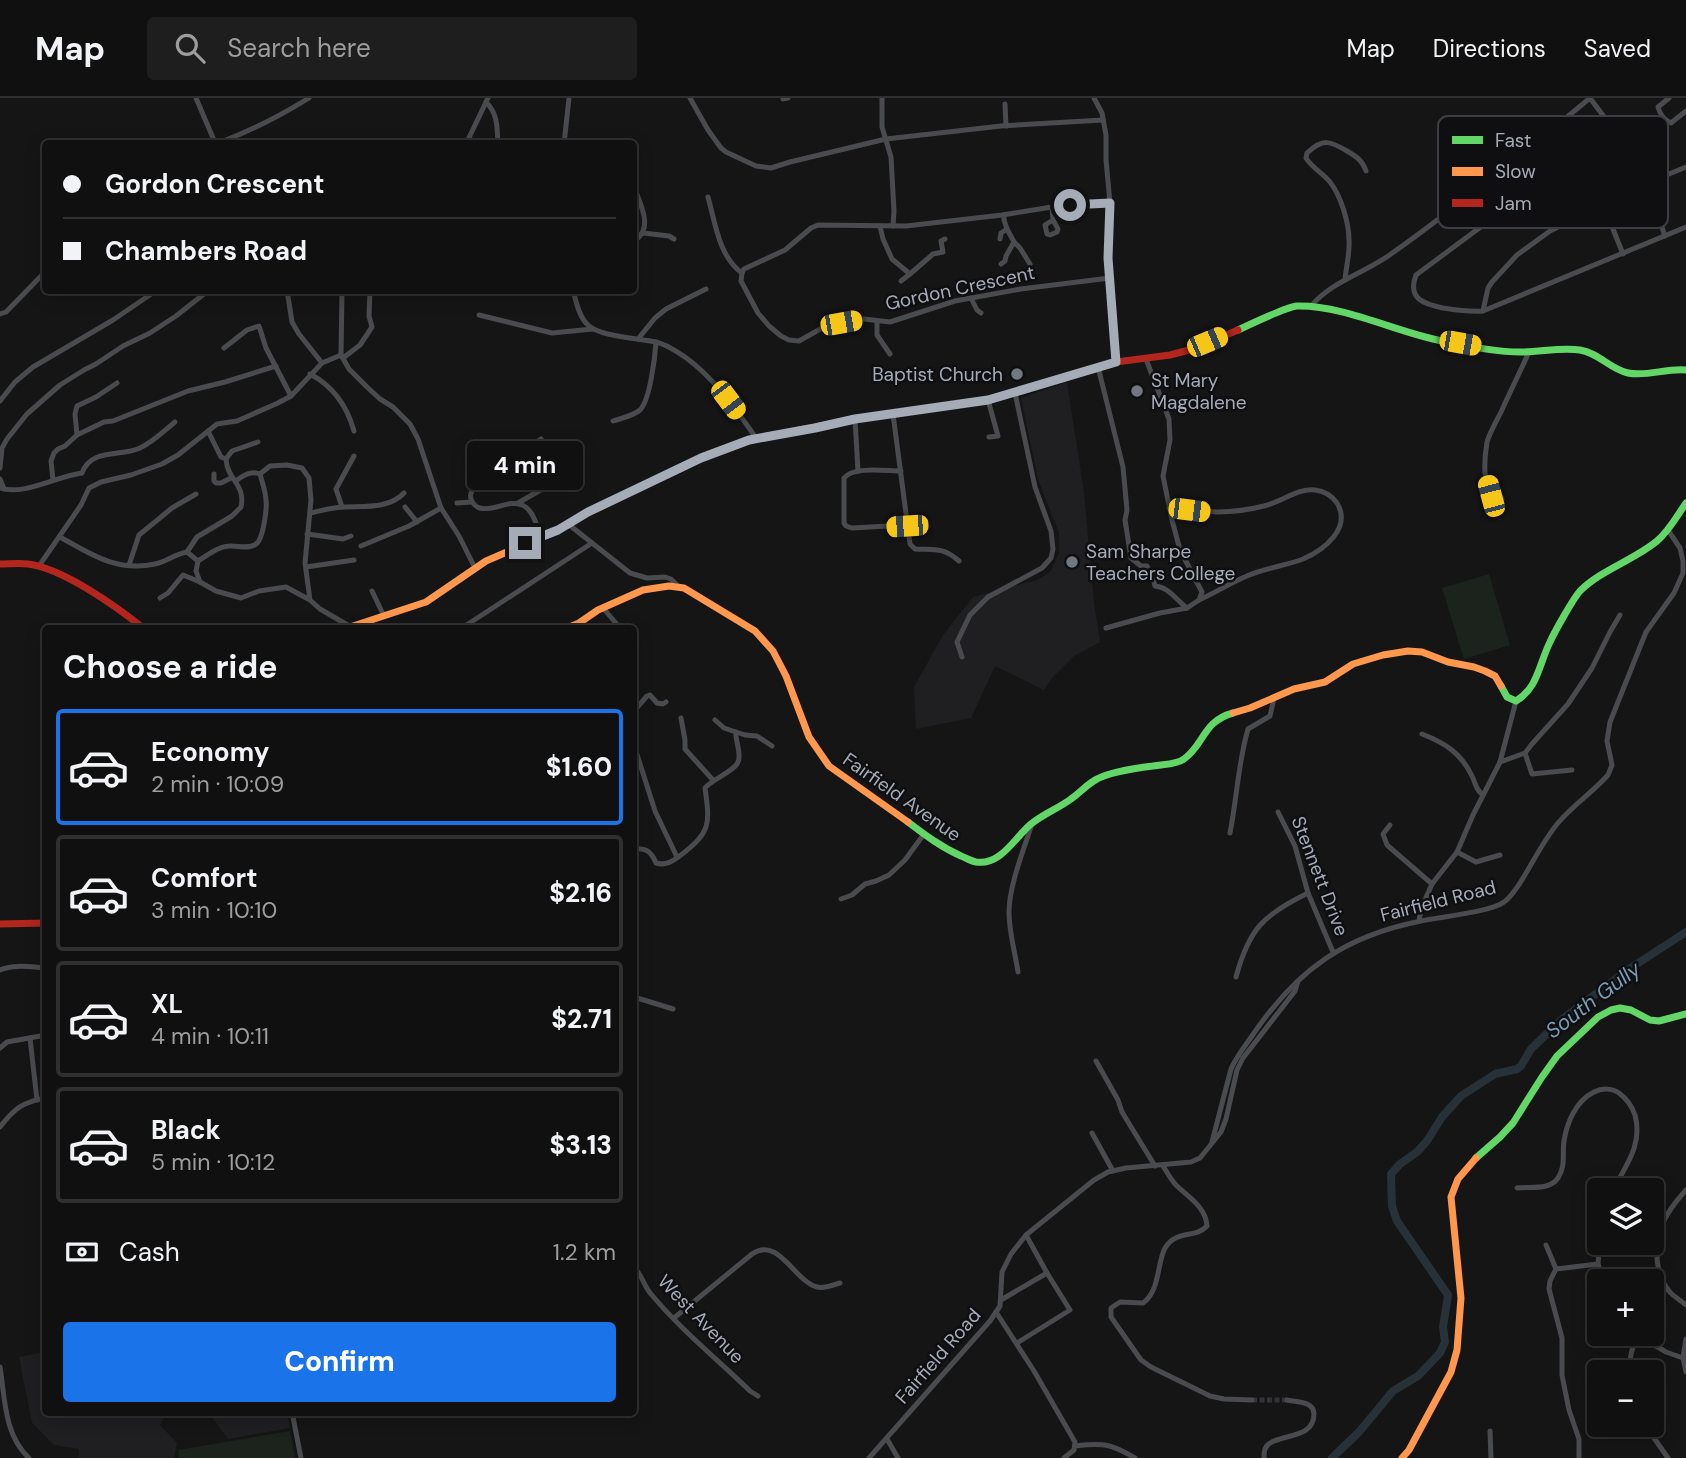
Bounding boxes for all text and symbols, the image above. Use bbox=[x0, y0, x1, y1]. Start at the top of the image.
search box bbox=[147, 17, 637, 80]
text: Map bbox=[35, 27, 105, 70]
icon: search bbox=[171, 29, 209, 67]
text: Search here bbox=[227, 31, 371, 65]
text: Map bbox=[1347, 33, 1395, 64]
text: Directions bbox=[1433, 33, 1546, 64]
text: Saved bbox=[1584, 33, 1651, 64]
legend bbox=[1438, 116, 1668, 228]
text: Fast bbox=[1495, 128, 1531, 153]
text: Slow bbox=[1495, 159, 1536, 184]
text: Gordon Crescent bbox=[105, 167, 324, 201]
route start bbox=[1054, 189, 1086, 221]
text: Jam bbox=[1495, 191, 1532, 216]
text: Chambers Road bbox=[105, 234, 307, 268]
street label: Gordon Crescent bbox=[883, 260, 1037, 316]
car bbox=[819, 309, 864, 337]
car bbox=[1184, 324, 1231, 360]
car bbox=[1438, 329, 1483, 357]
place label: Baptist Church bbox=[872, 362, 1003, 387]
marker: Baptist Church bbox=[1009, 366, 1025, 382]
place label: St Mary Magdalene bbox=[1151, 368, 1247, 415]
car bbox=[707, 377, 750, 423]
marker: St Mary Magdalene bbox=[1129, 383, 1145, 399]
callout: 4 min bbox=[467, 442, 583, 490]
text: 4 min bbox=[494, 450, 556, 480]
car bbox=[1476, 473, 1507, 519]
car bbox=[1167, 497, 1212, 523]
car bbox=[886, 514, 929, 538]
route end bbox=[509, 527, 541, 559]
place label: Sam Sharpe Teachers College bbox=[1086, 539, 1235, 586]
marker: Sam Sharpe Teachers College bbox=[1064, 554, 1080, 570]
text: Choose a ride bbox=[63, 646, 278, 688]
text: Economy bbox=[151, 735, 269, 769]
icon: car bbox=[67, 736, 130, 799]
street label: Fairfield Avenue bbox=[838, 747, 966, 847]
text: $1.60 bbox=[546, 750, 612, 784]
text: 2 min · 10:09 bbox=[151, 769, 284, 799]
street label: Stennett Drive bbox=[1286, 813, 1354, 939]
text: Comfort bbox=[151, 861, 257, 895]
icon: car bbox=[67, 862, 130, 925]
street label: Fairfield Road bbox=[1378, 875, 1498, 927]
text: $2.16 bbox=[549, 876, 612, 910]
text: 3 min · 10:10 bbox=[151, 895, 277, 925]
water label: South Gully bbox=[1540, 954, 1647, 1045]
text: XL bbox=[151, 987, 183, 1021]
icon: car bbox=[67, 988, 130, 1051]
text: $2.71 bbox=[551, 1002, 612, 1036]
text: 4 min · 10:11 bbox=[151, 1021, 269, 1051]
text: Black bbox=[151, 1113, 221, 1147]
icon: car bbox=[67, 1114, 130, 1177]
text: $3.13 bbox=[549, 1128, 612, 1162]
text: 5 min · 10:12 bbox=[151, 1147, 275, 1177]
map controls bbox=[1587, 1178, 1664, 1437]
button: layers bbox=[1587, 1178, 1664, 1255]
icon: cash bbox=[63, 1233, 101, 1271]
text: Cash bbox=[119, 1235, 180, 1269]
text: 1.2 km bbox=[553, 1237, 616, 1267]
street label: West Avenue bbox=[652, 1269, 750, 1369]
button: + bbox=[1587, 1269, 1664, 1346]
street label: Fairfield Road bbox=[890, 1303, 986, 1409]
button: Confirm bbox=[63, 1322, 616, 1402]
button: − bbox=[1587, 1360, 1664, 1437]

